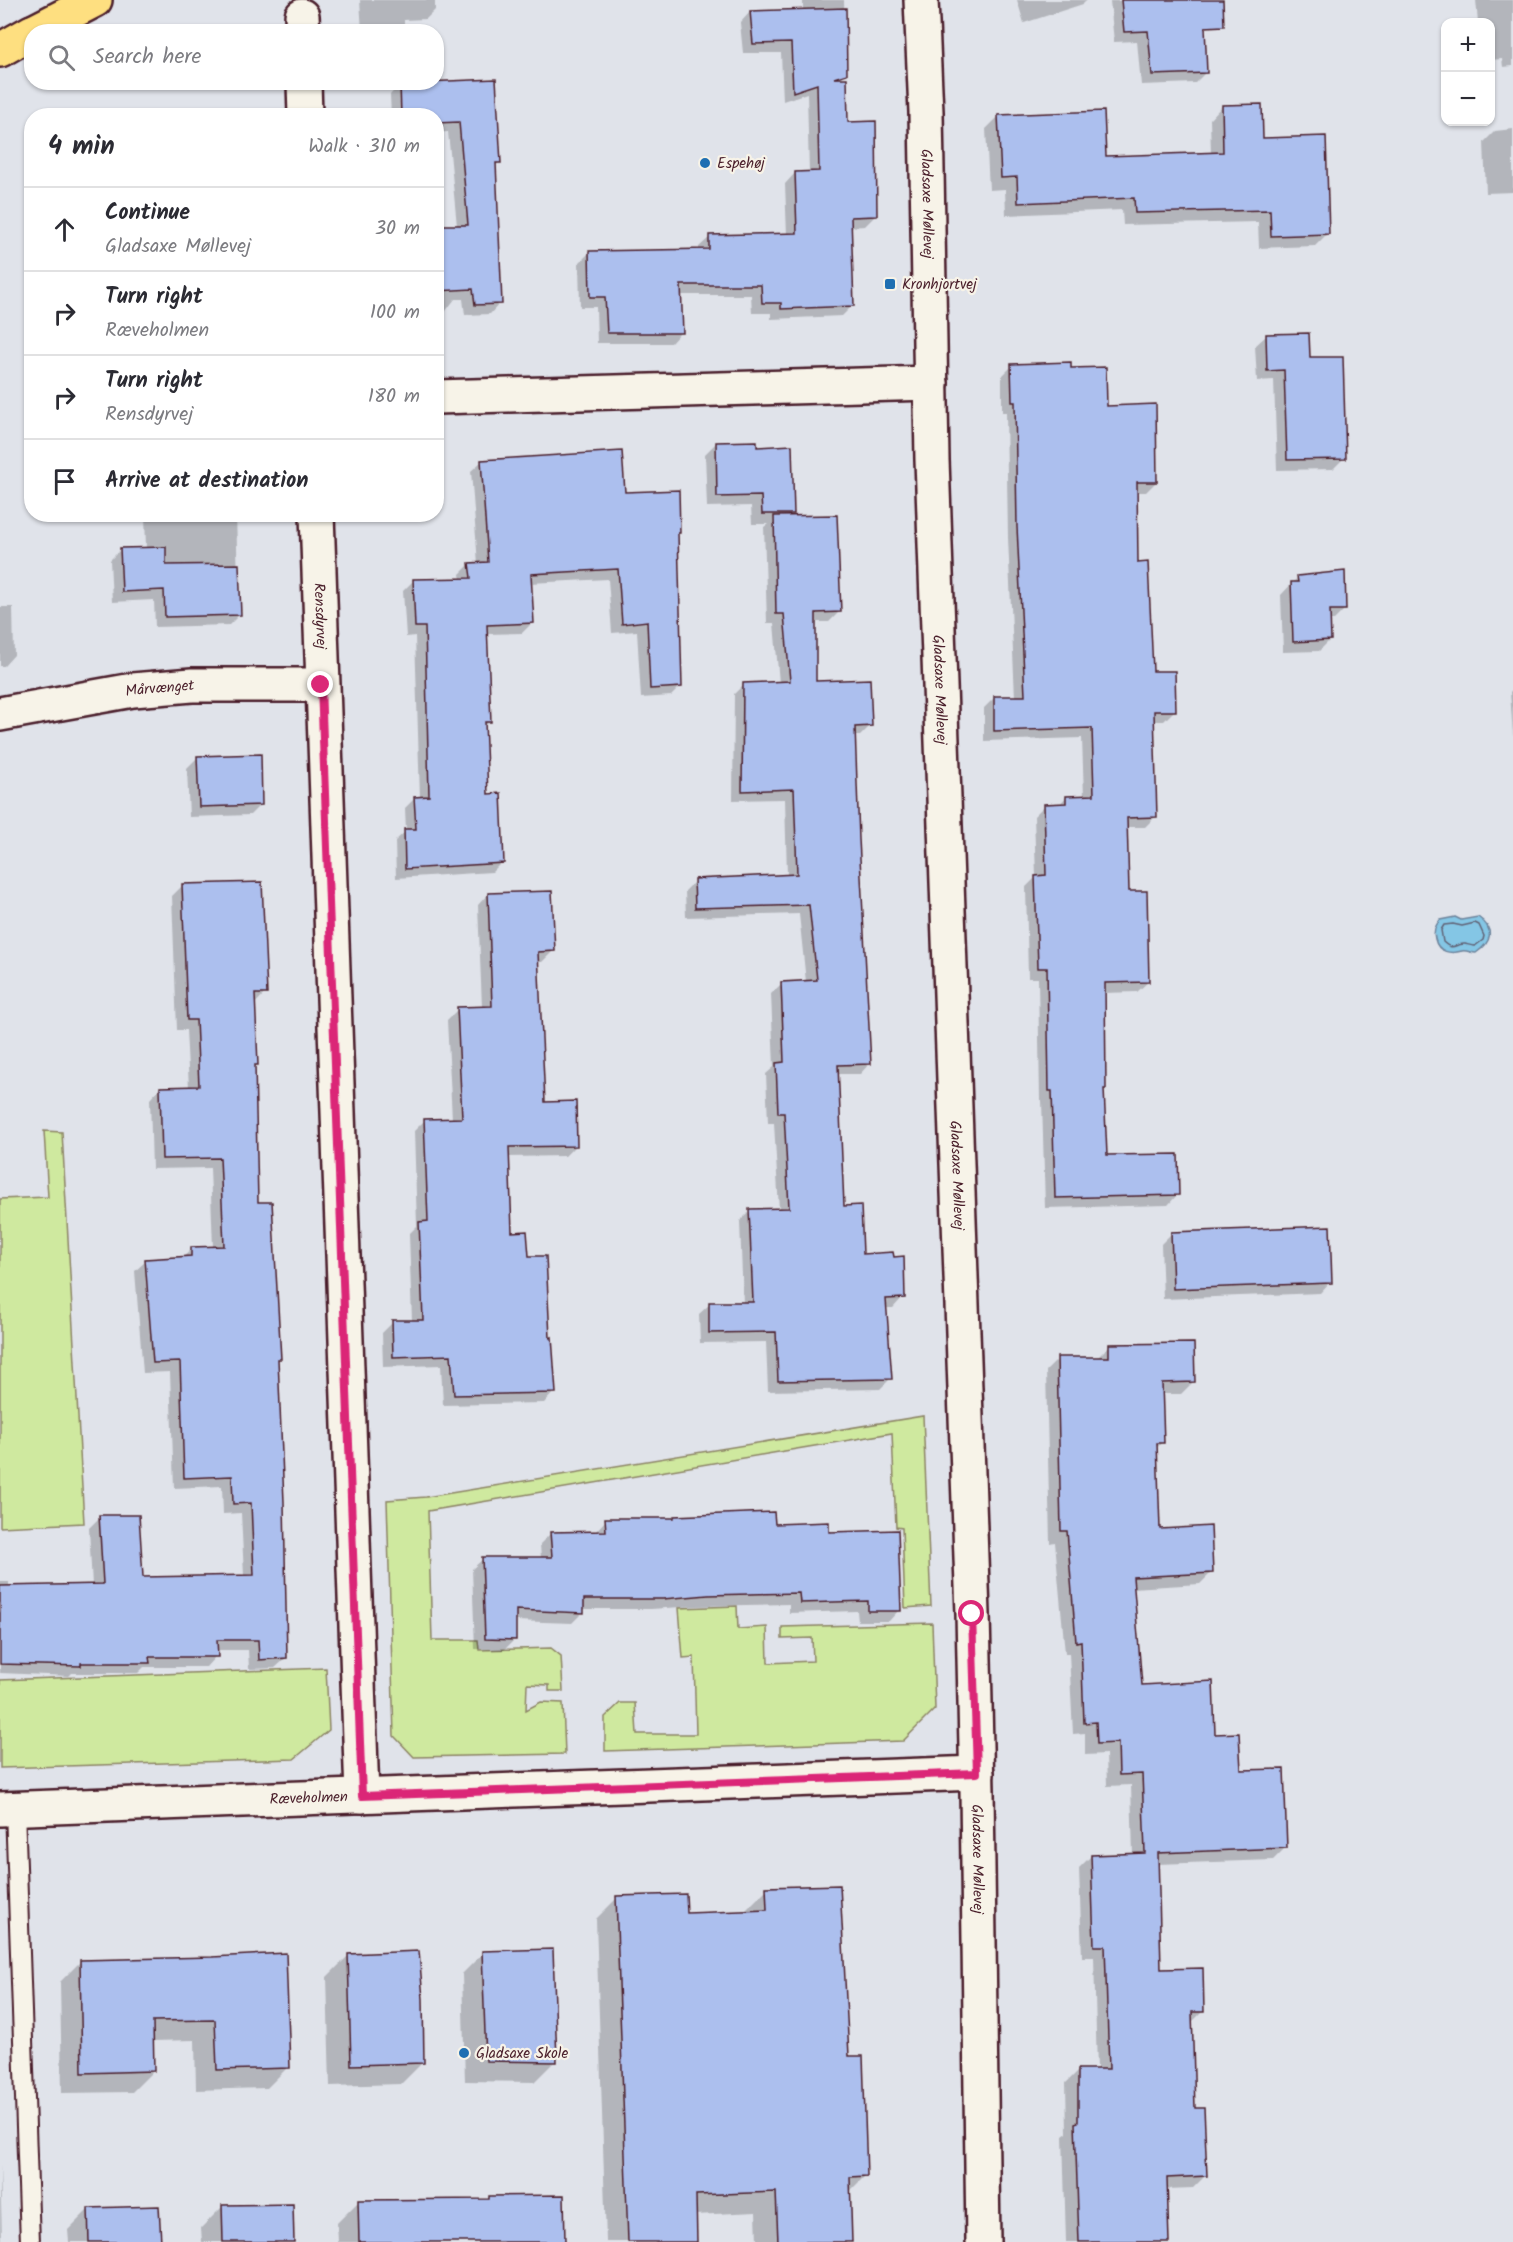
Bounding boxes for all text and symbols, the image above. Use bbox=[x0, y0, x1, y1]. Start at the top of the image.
map controls bbox=[1441, 18, 1495, 126]
button: + bbox=[1441, 18, 1495, 72]
search box bbox=[24, 24, 444, 90]
text: Search here bbox=[93, 40, 201, 75]
icon: search bbox=[45, 41, 78, 74]
button: − bbox=[1441, 72, 1495, 126]
text: 4 min bbox=[48, 126, 115, 168]
text: Walk · 310 m bbox=[308, 131, 420, 163]
street label: Gladsaxe Møllevej bbox=[914, 149, 940, 260]
place label: Espehøj bbox=[717, 152, 766, 176]
marker: Espehøj bbox=[698, 156, 712, 170]
text: Continue bbox=[105, 196, 190, 231]
icon: ahead bbox=[48, 213, 81, 246]
text: 30 m bbox=[375, 213, 420, 245]
text: Gladsaxe Møllevej bbox=[105, 231, 251, 263]
place label: Kronhjortvej bbox=[902, 273, 978, 297]
marker: Kronhjortvej bbox=[883, 277, 897, 291]
text: Turn right bbox=[105, 280, 203, 315]
icon: right bbox=[48, 297, 81, 330]
text: 100 m bbox=[370, 297, 420, 329]
text: Ræveholmen bbox=[105, 315, 209, 347]
text: Turn right bbox=[105, 364, 203, 399]
icon: right bbox=[48, 381, 81, 414]
text: 180 m bbox=[368, 381, 420, 413]
text: Rensdyrvej bbox=[105, 399, 193, 431]
text: Arrive at destination bbox=[105, 464, 308, 499]
icon: arrive bbox=[48, 465, 81, 498]
street label: Rensdyrvej bbox=[306, 582, 333, 651]
street label: Gladsaxe Møllevej bbox=[925, 634, 953, 746]
route end bbox=[307, 671, 333, 697]
street label: Mårvænget bbox=[123, 674, 195, 704]
street label: Gladsaxe Møllevej bbox=[942, 1120, 970, 1232]
route start bbox=[958, 1600, 984, 1626]
street label: Ræveholmen bbox=[269, 1785, 348, 1812]
street label: Gladsaxe Møllevej bbox=[964, 1804, 990, 1915]
place label: Gladsaxe Skole bbox=[476, 2042, 568, 2066]
marker: Gladsaxe Skole bbox=[457, 2046, 471, 2060]

